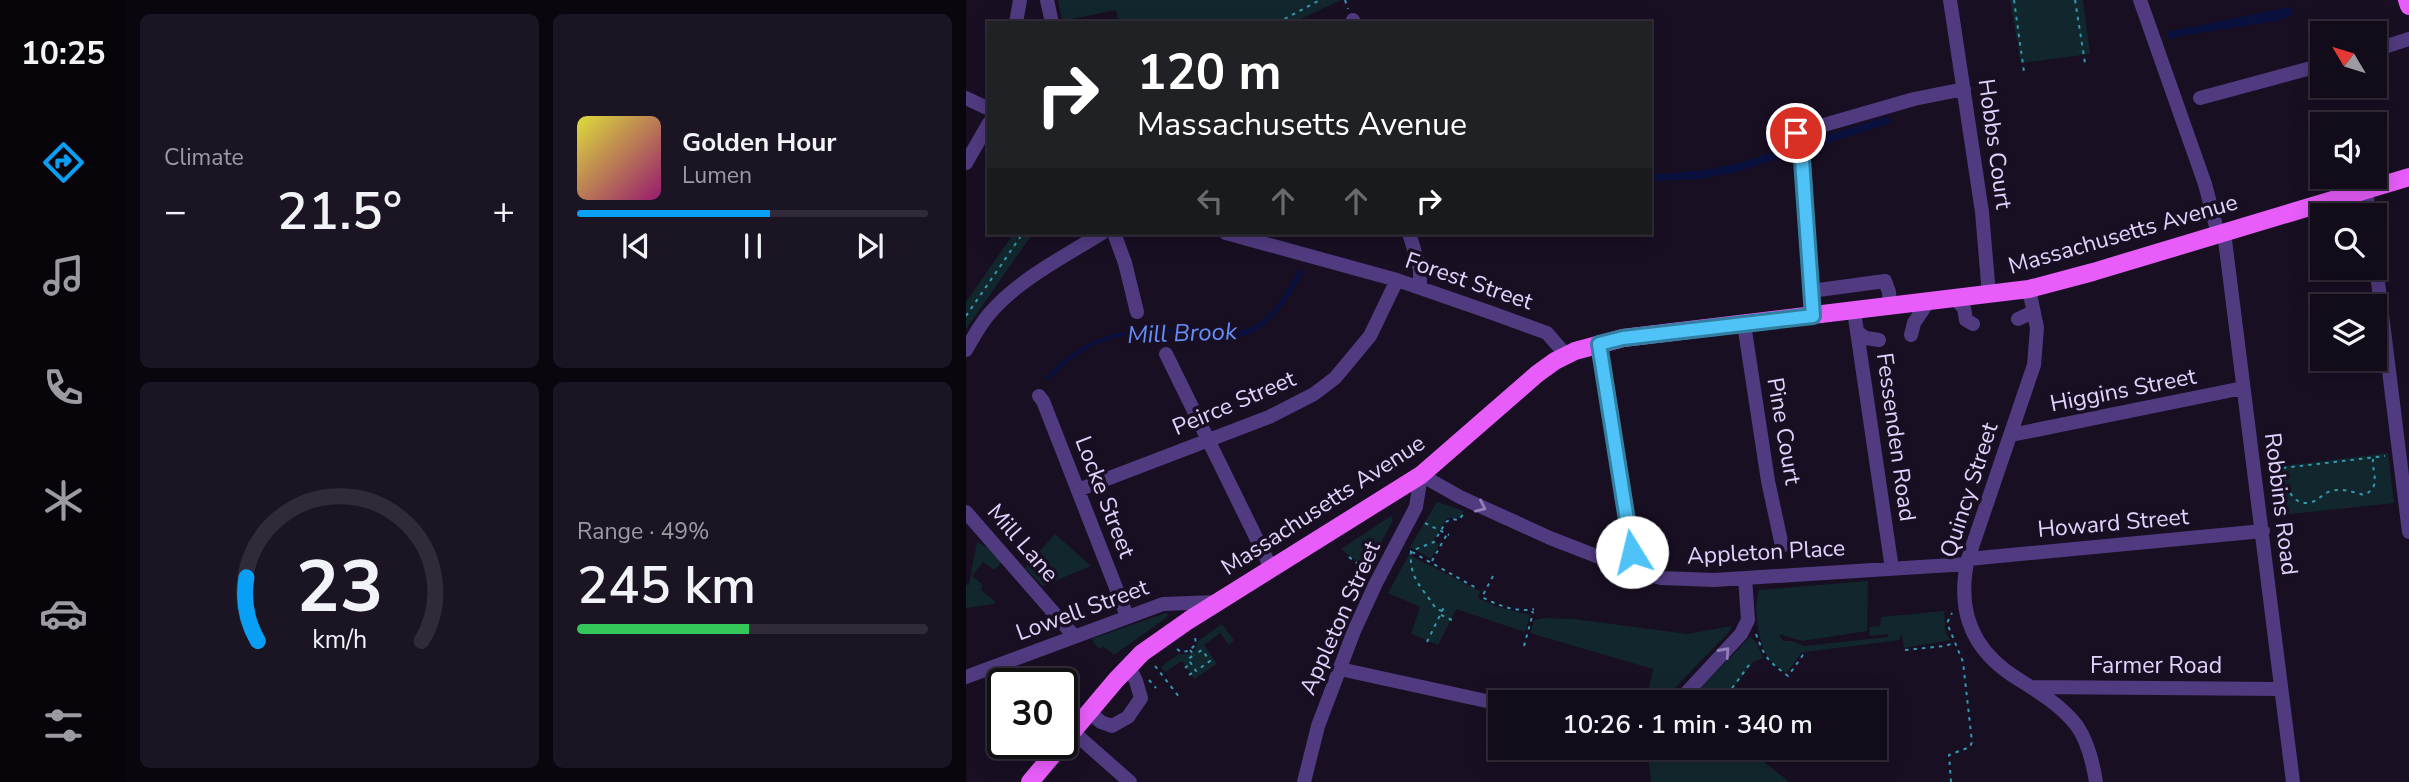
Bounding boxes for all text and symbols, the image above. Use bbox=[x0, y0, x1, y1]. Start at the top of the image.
north arrow bbox=[2310, 21, 2387, 98]
map controls bbox=[2310, 21, 2387, 371]
text: 10:25 bbox=[21, 32, 105, 75]
text: 120 m bbox=[1137, 39, 1281, 106]
icon: right bbox=[1022, 49, 1113, 140]
street label: Hobbs Court bbox=[1971, 77, 2020, 212]
text: Massachusetts Avenue bbox=[1137, 103, 1467, 146]
pin bbox=[1766, 103, 1826, 163]
button: sound bbox=[2310, 112, 2387, 189]
icon: arrive bbox=[1777, 114, 1815, 152]
text: Golden Hour bbox=[682, 125, 837, 160]
icon: directions bbox=[39, 138, 88, 187]
text: Climate bbox=[164, 142, 244, 173]
text: Lumen bbox=[682, 160, 752, 191]
text: 21.5° bbox=[277, 176, 402, 247]
icon: left bbox=[1191, 182, 1229, 220]
icon: ahead bbox=[1264, 182, 1302, 220]
icon: ahead bbox=[1337, 182, 1375, 220]
icon: right bbox=[1410, 182, 1448, 220]
text: − bbox=[164, 186, 187, 237]
text: + bbox=[492, 186, 515, 237]
street label: Massachusetts Avenue bbox=[2005, 186, 2241, 282]
button: search bbox=[2310, 203, 2387, 280]
icon: previous bbox=[617, 227, 655, 265]
icon: pause bbox=[734, 227, 772, 265]
icon: next bbox=[851, 227, 889, 265]
street label: Forest Street bbox=[1401, 245, 1538, 318]
icon: music bbox=[39, 251, 88, 300]
button: layers bbox=[2310, 294, 2387, 371]
water label: Mill Brook bbox=[1127, 315, 1238, 351]
street label: Fessenden Road bbox=[1869, 351, 1923, 523]
street label: Higgins Street bbox=[2047, 360, 2199, 419]
icon: phone bbox=[39, 363, 88, 412]
street label: Peirce Street bbox=[1168, 363, 1301, 443]
street label: Pine Court bbox=[1759, 375, 1809, 488]
street label: Quincy Street bbox=[1933, 418, 2006, 561]
street label: Massachusetts Avenue bbox=[1215, 427, 1431, 583]
street label: Robbins Road bbox=[2257, 431, 2305, 577]
street label: Locke Street bbox=[1068, 432, 1143, 563]
icon: climate bbox=[39, 476, 88, 525]
street label: Mill Lane bbox=[980, 497, 1066, 589]
one-way arrow bbox=[1474, 499, 1487, 513]
street label: Howard Street bbox=[2036, 501, 2191, 545]
position arrow bbox=[1595, 515, 1669, 589]
text: Range · 49% bbox=[577, 516, 709, 547]
street label: Appleton Place bbox=[1686, 532, 1846, 572]
street label: Appleton Street bbox=[1292, 535, 1388, 700]
text: 23 bbox=[296, 537, 383, 637]
text: 245 km bbox=[577, 550, 756, 621]
street label: Lowell Street bbox=[1012, 571, 1153, 648]
icon: car bbox=[39, 589, 88, 638]
text: km/h bbox=[312, 623, 367, 657]
one-way arrow bbox=[1717, 647, 1729, 660]
street label: Farmer Road bbox=[2090, 650, 2222, 681]
speed limit sign: 30 bbox=[987, 668, 1078, 759]
icon: filters bbox=[39, 701, 88, 750]
text: 10:26 · 1 min · 340 m bbox=[1562, 707, 1813, 742]

